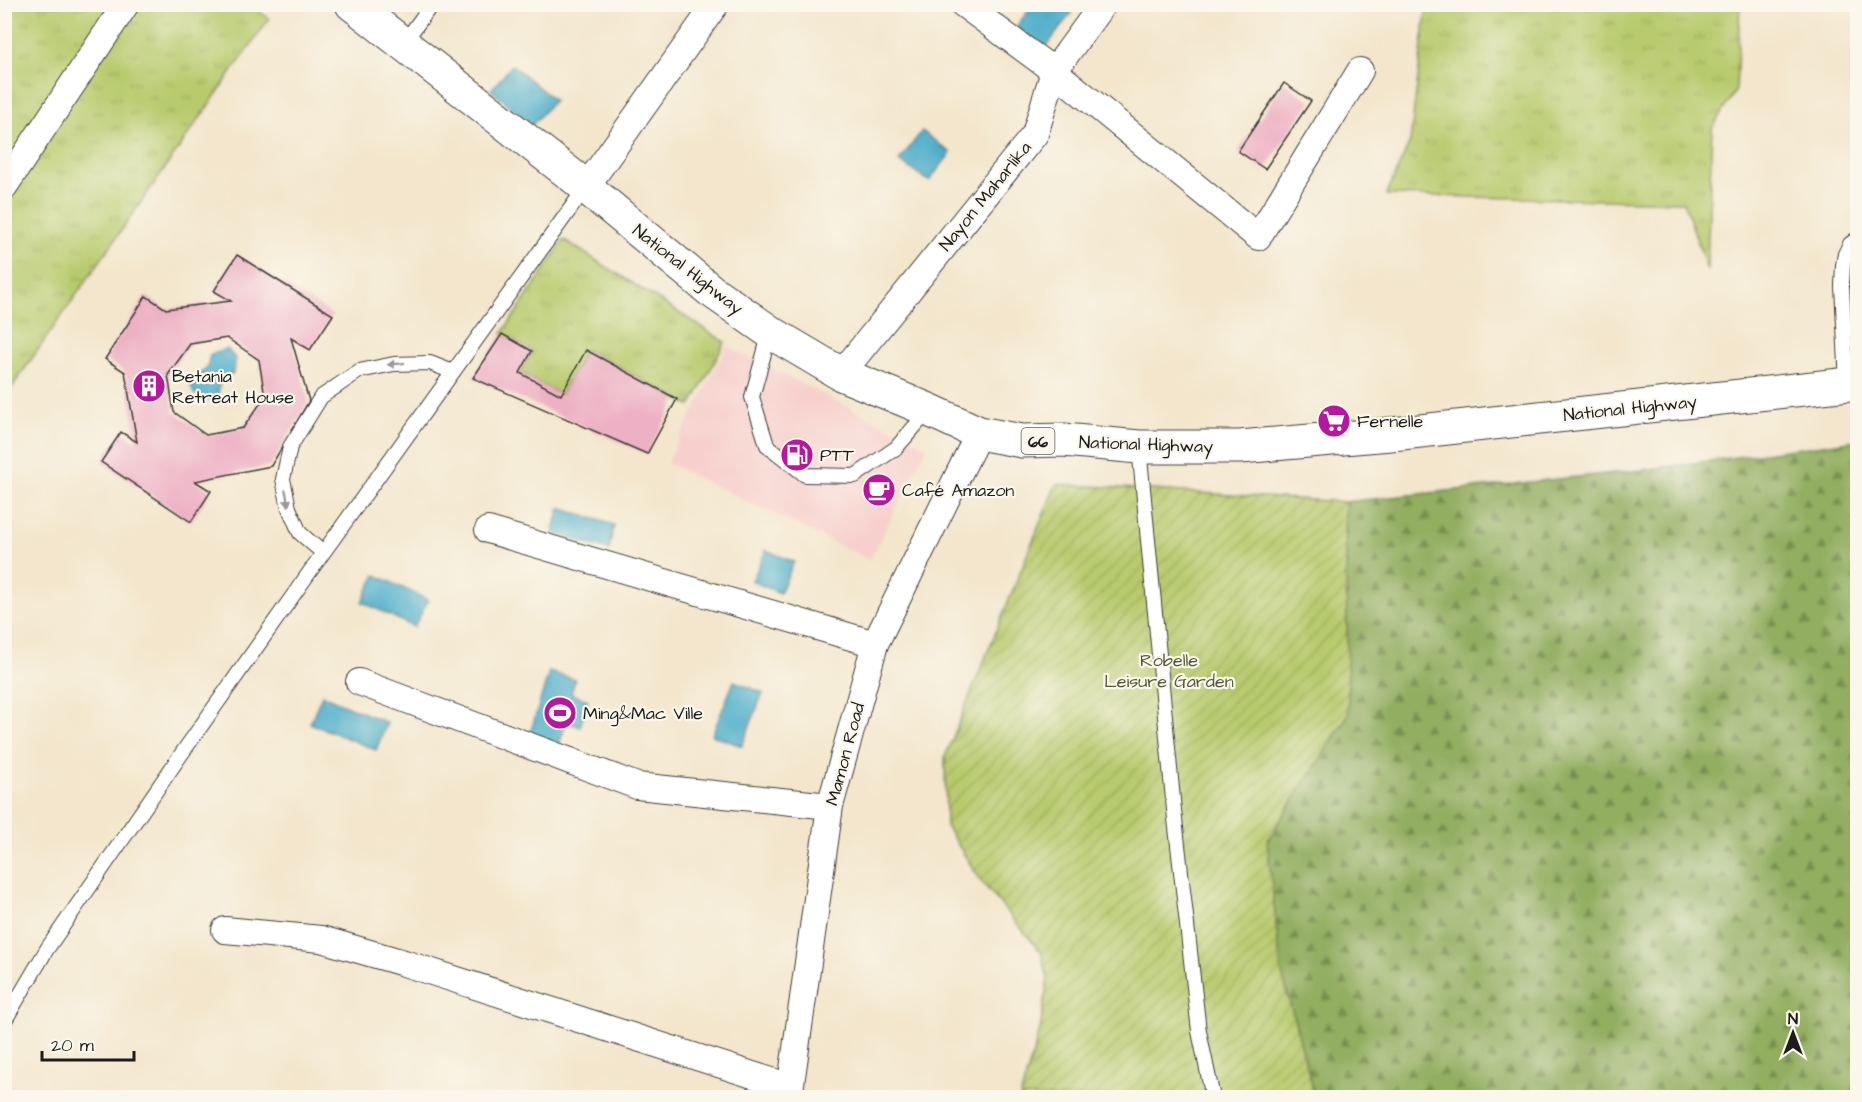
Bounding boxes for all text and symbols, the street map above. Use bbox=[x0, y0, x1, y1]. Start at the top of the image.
street label: Nayon Maharlika bbox=[933, 136, 1038, 257]
street label: National Highway bbox=[627, 218, 748, 321]
one-way arrow bbox=[386, 360, 405, 369]
place label: Betania Retreat House bbox=[172, 364, 294, 410]
building icon: Betania Retreat House bbox=[131, 368, 167, 404]
street label: National Highway bbox=[1562, 389, 1698, 429]
supermarket icon: Fernelle bbox=[1316, 403, 1352, 439]
place label: Fernelle bbox=[1357, 409, 1424, 434]
road number: 66 bbox=[1022, 428, 1054, 454]
street label: National Highway bbox=[1078, 430, 1214, 460]
fuel station icon: PTT bbox=[779, 437, 815, 473]
place label: PTT bbox=[820, 443, 855, 468]
cafe icon: Café Amazon bbox=[861, 472, 897, 508]
place label: Café Amazon bbox=[902, 478, 1014, 503]
one-way arrow bbox=[283, 489, 292, 508]
park label: Robelle Leisure Garden bbox=[1104, 648, 1234, 694]
sports icon: Ming&Mac Ville bbox=[542, 695, 578, 731]
street label: Mamon Road bbox=[820, 700, 871, 808]
place label: Ming&Mac Ville bbox=[583, 701, 703, 727]
north arrow bbox=[1763, 1003, 1823, 1063]
text: N bbox=[1788, 1008, 1798, 1030]
scale bar bbox=[42, 1024, 134, 1062]
text: 20 m bbox=[51, 1033, 94, 1058]

